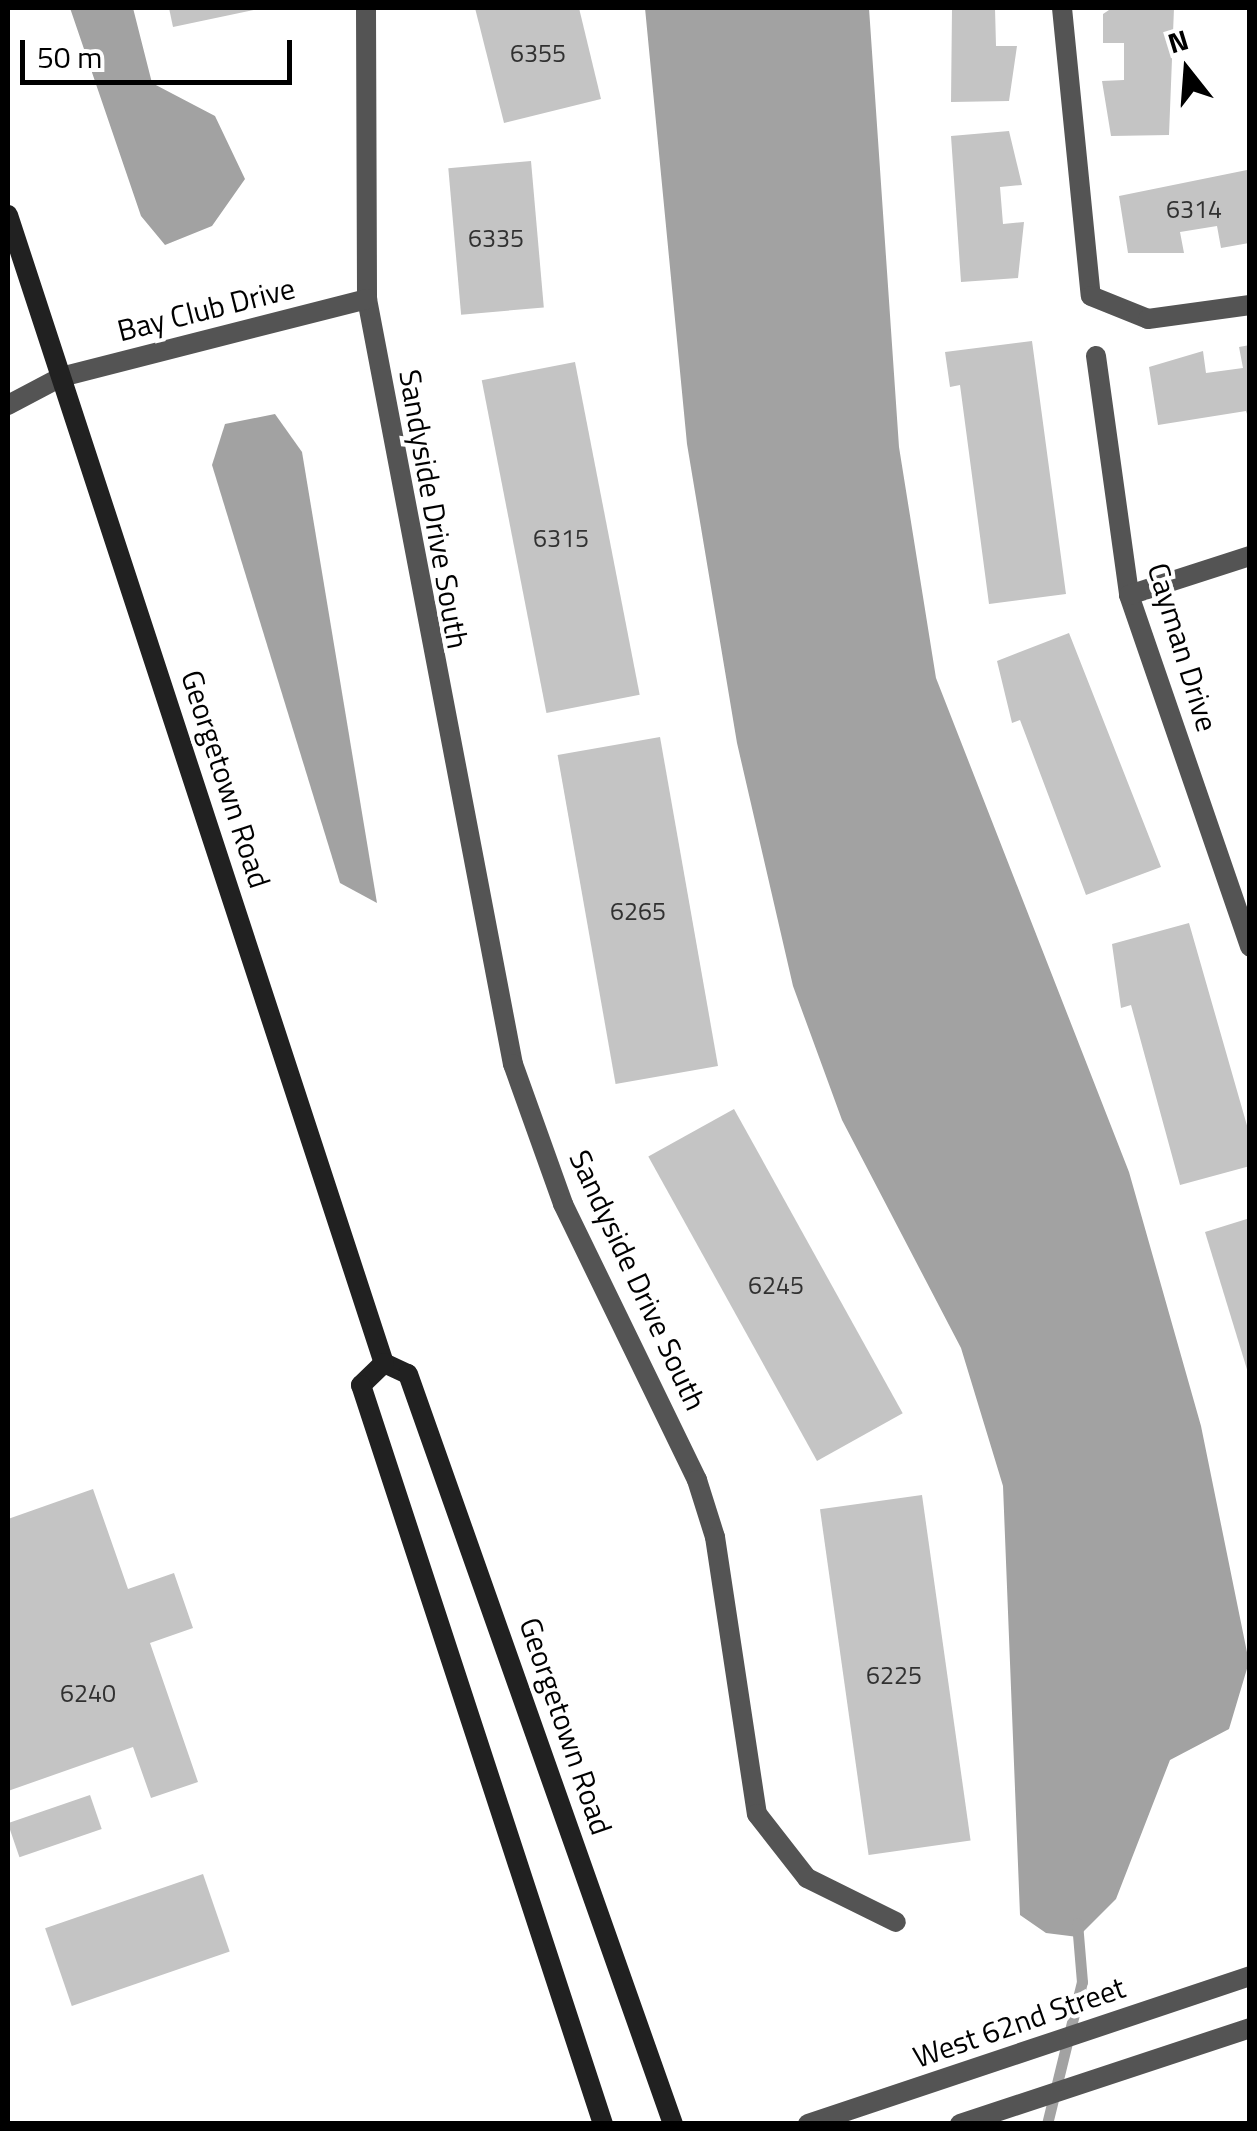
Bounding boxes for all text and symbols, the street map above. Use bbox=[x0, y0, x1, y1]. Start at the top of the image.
text: N bbox=[1163, 17, 1194, 64]
scale bar bbox=[25, 20, 298, 82]
north arrow bbox=[1137, 20, 1237, 120]
text: 50 m bbox=[37, 34, 102, 80]
house number: 6355 bbox=[510, 38, 566, 68]
house number: 6314 bbox=[1166, 194, 1222, 224]
house number: 6335 bbox=[468, 223, 524, 253]
street label: Bay Club Drive bbox=[114, 270, 298, 348]
street label: Sandyside Drive South bbox=[392, 367, 476, 651]
house number: 6315 bbox=[533, 523, 589, 553]
street label: Cayman Drive bbox=[1140, 558, 1226, 736]
street label: Georgetown Road bbox=[174, 666, 278, 892]
house number: 6265 bbox=[610, 896, 666, 926]
street label: Sandyside Drive South bbox=[562, 1144, 714, 1416]
house number: 6245 bbox=[748, 1270, 804, 1300]
street label: Georgetown Road bbox=[512, 1613, 620, 1839]
house number: 6225 bbox=[866, 1660, 922, 1690]
house number: 6240 bbox=[60, 1678, 116, 1708]
street label: West 62nd Street bbox=[908, 1969, 1130, 2075]

